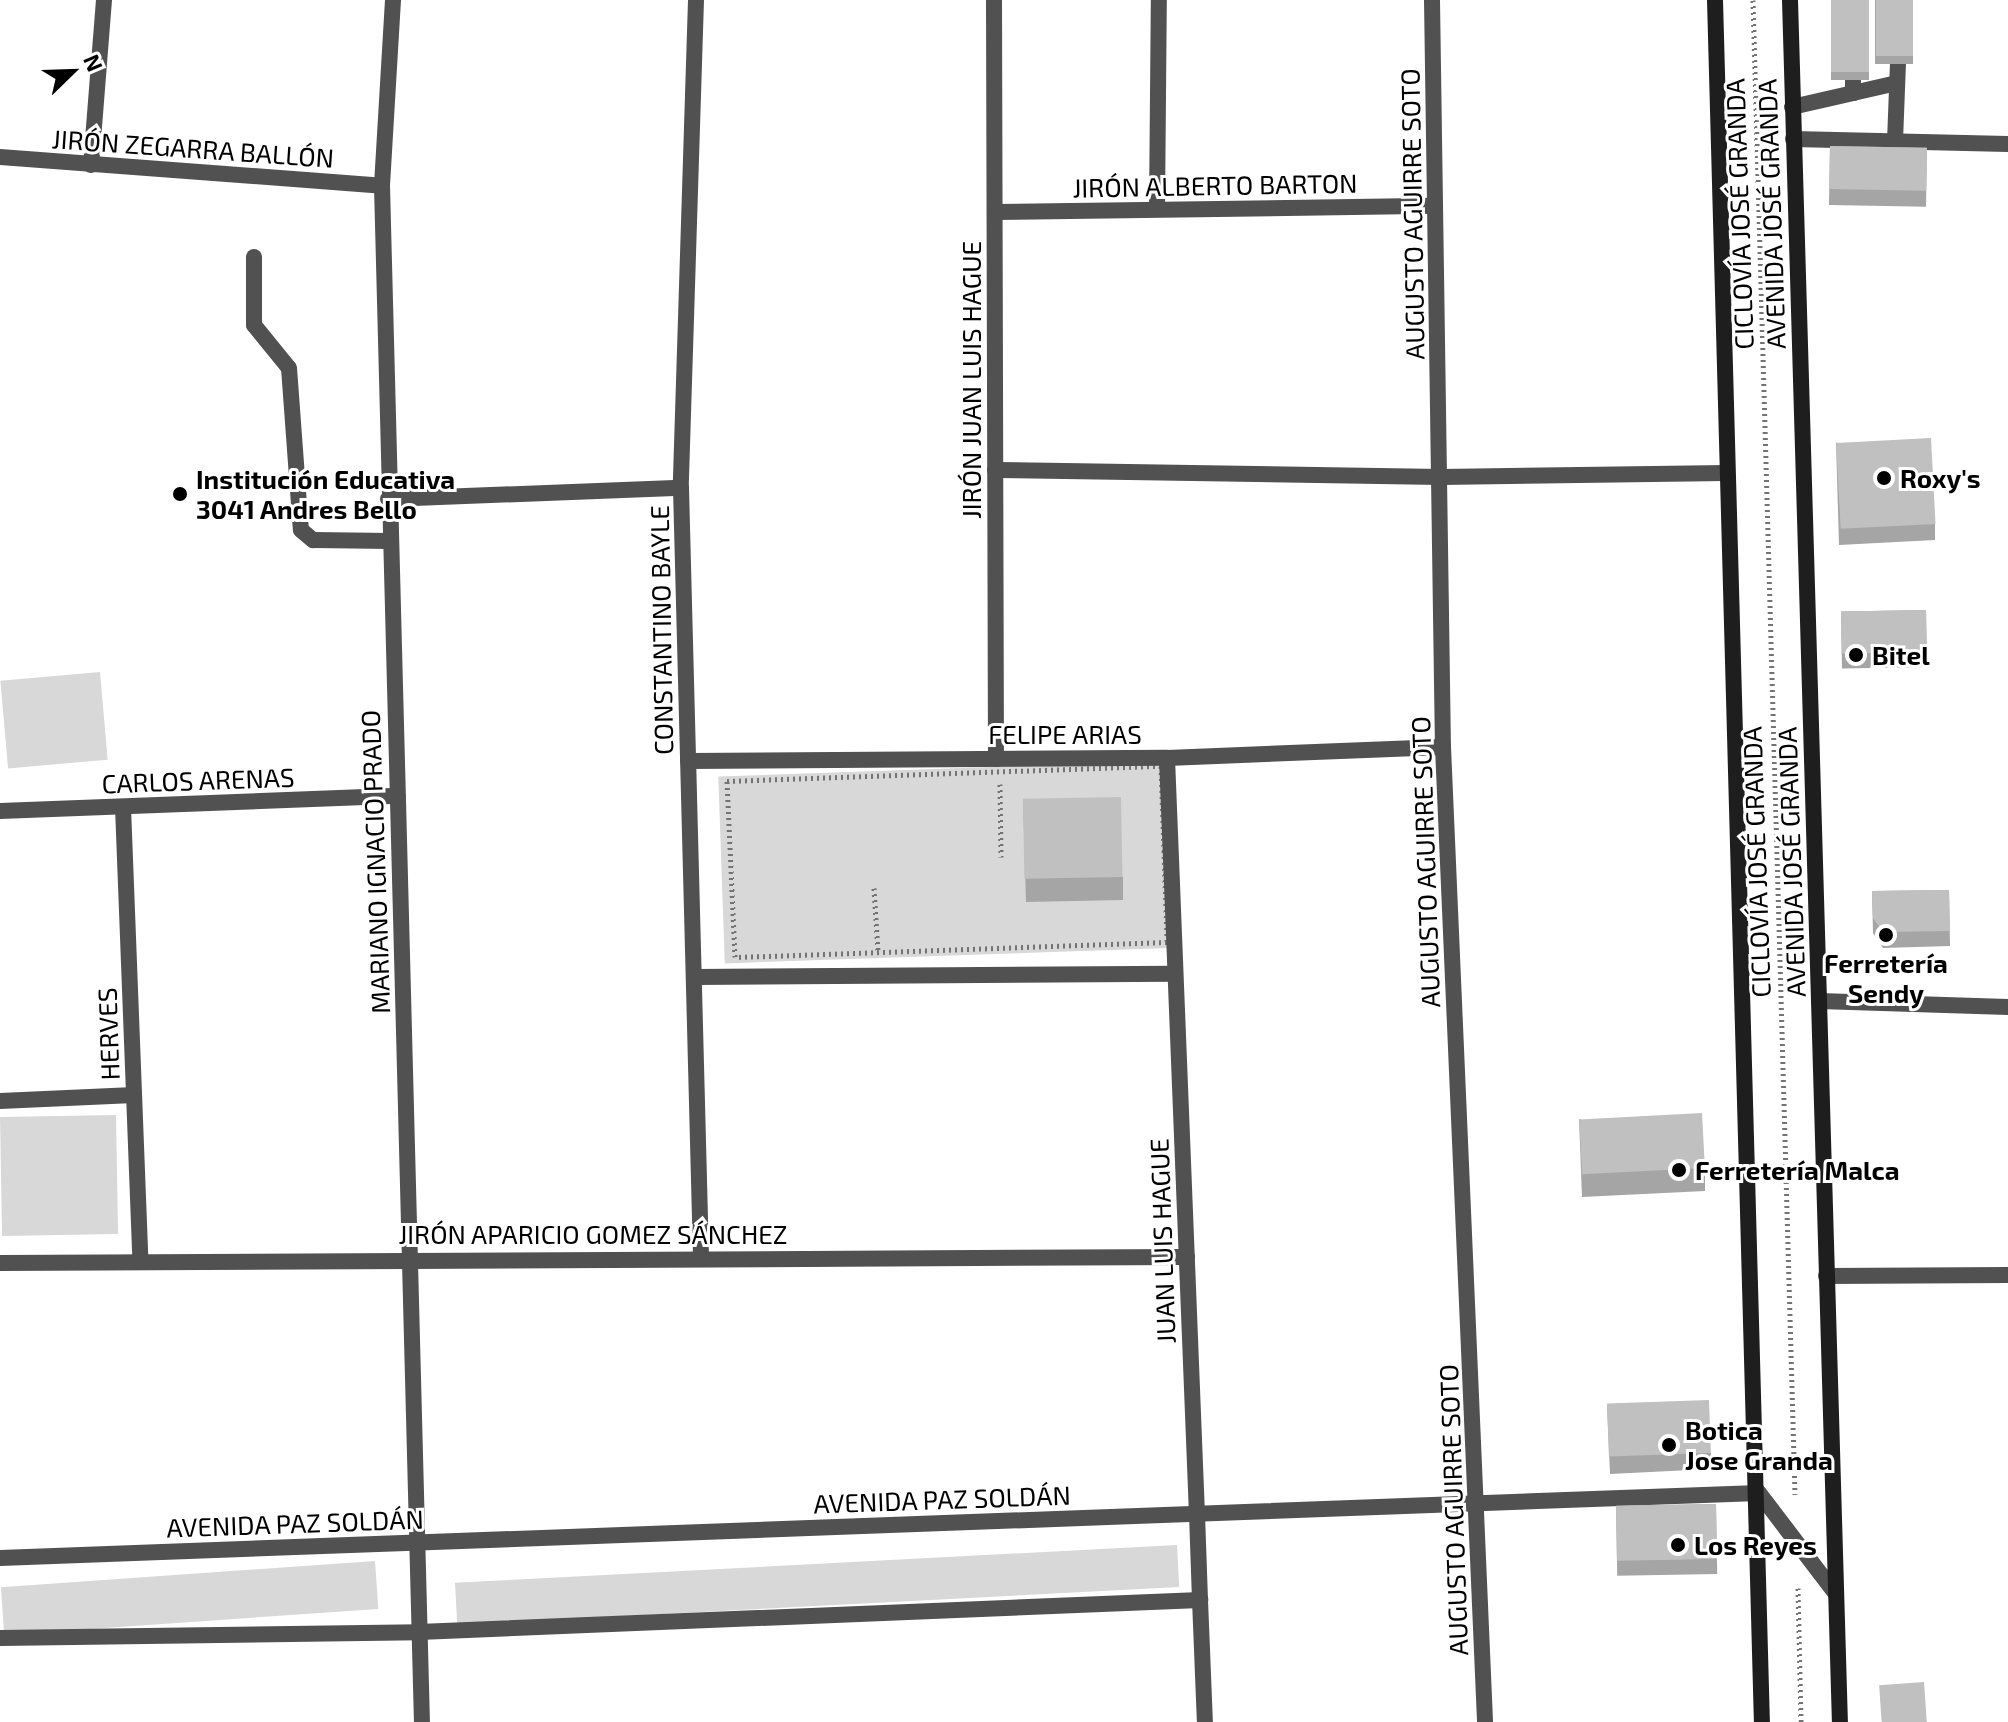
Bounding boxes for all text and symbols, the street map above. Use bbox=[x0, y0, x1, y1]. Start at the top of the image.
north arrow bbox=[32, 32, 112, 112]
text: N bbox=[79, 50, 109, 75]
street label: AUGUSTO AGUIRRE SOTO bbox=[1394, 68, 1430, 360]
street label: CICLOVÍA JOSÉ GRANDA bbox=[1719, 77, 1759, 351]
street label: AVENIDA JOSÉ GRANDA bbox=[1751, 78, 1791, 350]
street label: JIRÓN ZEGARRA BALLÓN bbox=[51, 123, 335, 173]
street label: JIRÓN ALBERTO BARTON bbox=[1072, 167, 1358, 203]
street label: JIRÓN JUAN LUIS HAGUE bbox=[955, 241, 987, 519]
place label: Roxy's bbox=[1900, 462, 1980, 494]
place label: Institución Educativa 3041 Andres Bello bbox=[196, 463, 455, 524]
marker: Roxy's bbox=[1875, 469, 1893, 487]
marker: Institución Educativa 3041 Andres Bello bbox=[171, 485, 189, 503]
street label: CONSTANTINO BAYLE bbox=[643, 505, 679, 755]
place label: Bitel bbox=[1872, 639, 1930, 671]
marker: Bitel bbox=[1847, 646, 1865, 664]
street label: MARIANO IGNACIO PRADO bbox=[354, 710, 396, 1014]
street label: AUGUSTO AGUIRRE SOTO bbox=[1404, 715, 1446, 1009]
street label: FELIPE ARIAS bbox=[988, 718, 1142, 750]
street label: CICLOVÍA JOSÉ GRANDA bbox=[1736, 725, 1776, 999]
street label: AVENIDA JOSÉ GRANDA bbox=[1771, 726, 1811, 998]
street label: CARLOS ARENAS bbox=[101, 761, 295, 799]
marker: Ferretería Sendy bbox=[1877, 926, 1895, 944]
place label: Ferretería Sendy bbox=[1824, 947, 1948, 1008]
street label: HERVES bbox=[91, 987, 125, 1081]
street label: JUAN LUIS HAGUE bbox=[1143, 1138, 1181, 1344]
place label: Ferretería Malca bbox=[1695, 1154, 1900, 1186]
marker: Ferretería Malca bbox=[1670, 1161, 1688, 1179]
street label: JIRÓN APARICIO GOMEZ SÁNCHEZ bbox=[398, 1218, 788, 1250]
street label: AUGUSTO AGUIRRE SOTO bbox=[1432, 1363, 1474, 1657]
place label: Botica Jose Granda bbox=[1685, 1414, 1833, 1476]
marker: Botica Jose Granda bbox=[1660, 1436, 1678, 1454]
street label: AVENIDA PAZ SOLDÁN bbox=[813, 1479, 1071, 1519]
street label: AVENIDA PAZ SOLDÁN bbox=[166, 1503, 424, 1543]
place label: Los Reyes bbox=[1694, 1529, 1817, 1561]
marker: Los Reyes bbox=[1669, 1536, 1687, 1554]

